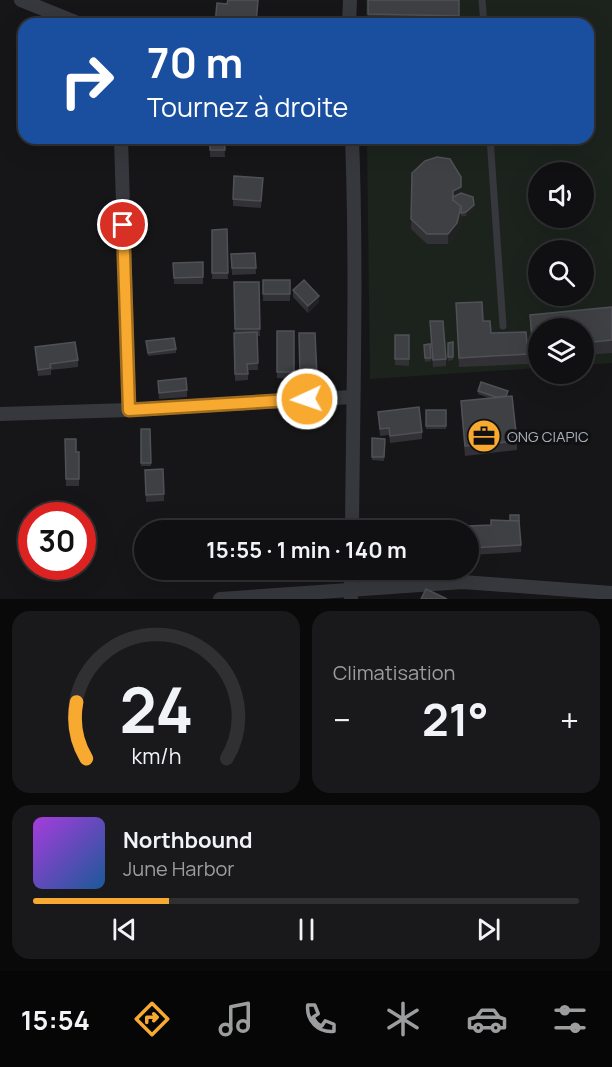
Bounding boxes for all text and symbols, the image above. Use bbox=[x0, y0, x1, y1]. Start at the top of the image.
text: 70 m bbox=[147, 33, 243, 91]
icon: right bbox=[48, 42, 126, 120]
text: Tournez à droite bbox=[147, 88, 348, 125]
map controls bbox=[528, 162, 594, 384]
button: sound bbox=[528, 162, 594, 228]
pin bbox=[97, 199, 148, 250]
icon: arrive bbox=[106, 208, 139, 241]
button: search bbox=[528, 240, 594, 306]
button: layers bbox=[528, 318, 594, 384]
position arrow bbox=[275, 367, 339, 431]
office icon: ONG CIAPIC bbox=[466, 418, 502, 454]
place label: ONG CIAPIC bbox=[507, 426, 589, 447]
speed limit sign: 30 bbox=[18, 502, 96, 580]
text: 15:55 · 1 min · 140 m bbox=[206, 535, 407, 565]
text: Climatisation bbox=[333, 659, 455, 686]
text: 24 bbox=[119, 666, 193, 752]
text: 21° bbox=[422, 688, 489, 750]
text: − bbox=[333, 697, 351, 742]
text: + bbox=[560, 697, 579, 742]
text: km/h bbox=[131, 741, 181, 770]
text: Northbound bbox=[123, 825, 253, 855]
text: June Harbor bbox=[123, 855, 235, 882]
icon: previous bbox=[108, 913, 141, 946]
icon: pause bbox=[290, 913, 323, 946]
icon: next bbox=[472, 913, 505, 946]
icon: directions bbox=[131, 998, 173, 1040]
icon: music bbox=[215, 998, 257, 1040]
icon: phone bbox=[299, 998, 341, 1040]
icon: climate bbox=[382, 998, 424, 1040]
icon: car bbox=[466, 998, 508, 1040]
icon: filters bbox=[549, 998, 591, 1040]
text: 15:54 bbox=[21, 1001, 90, 1038]

